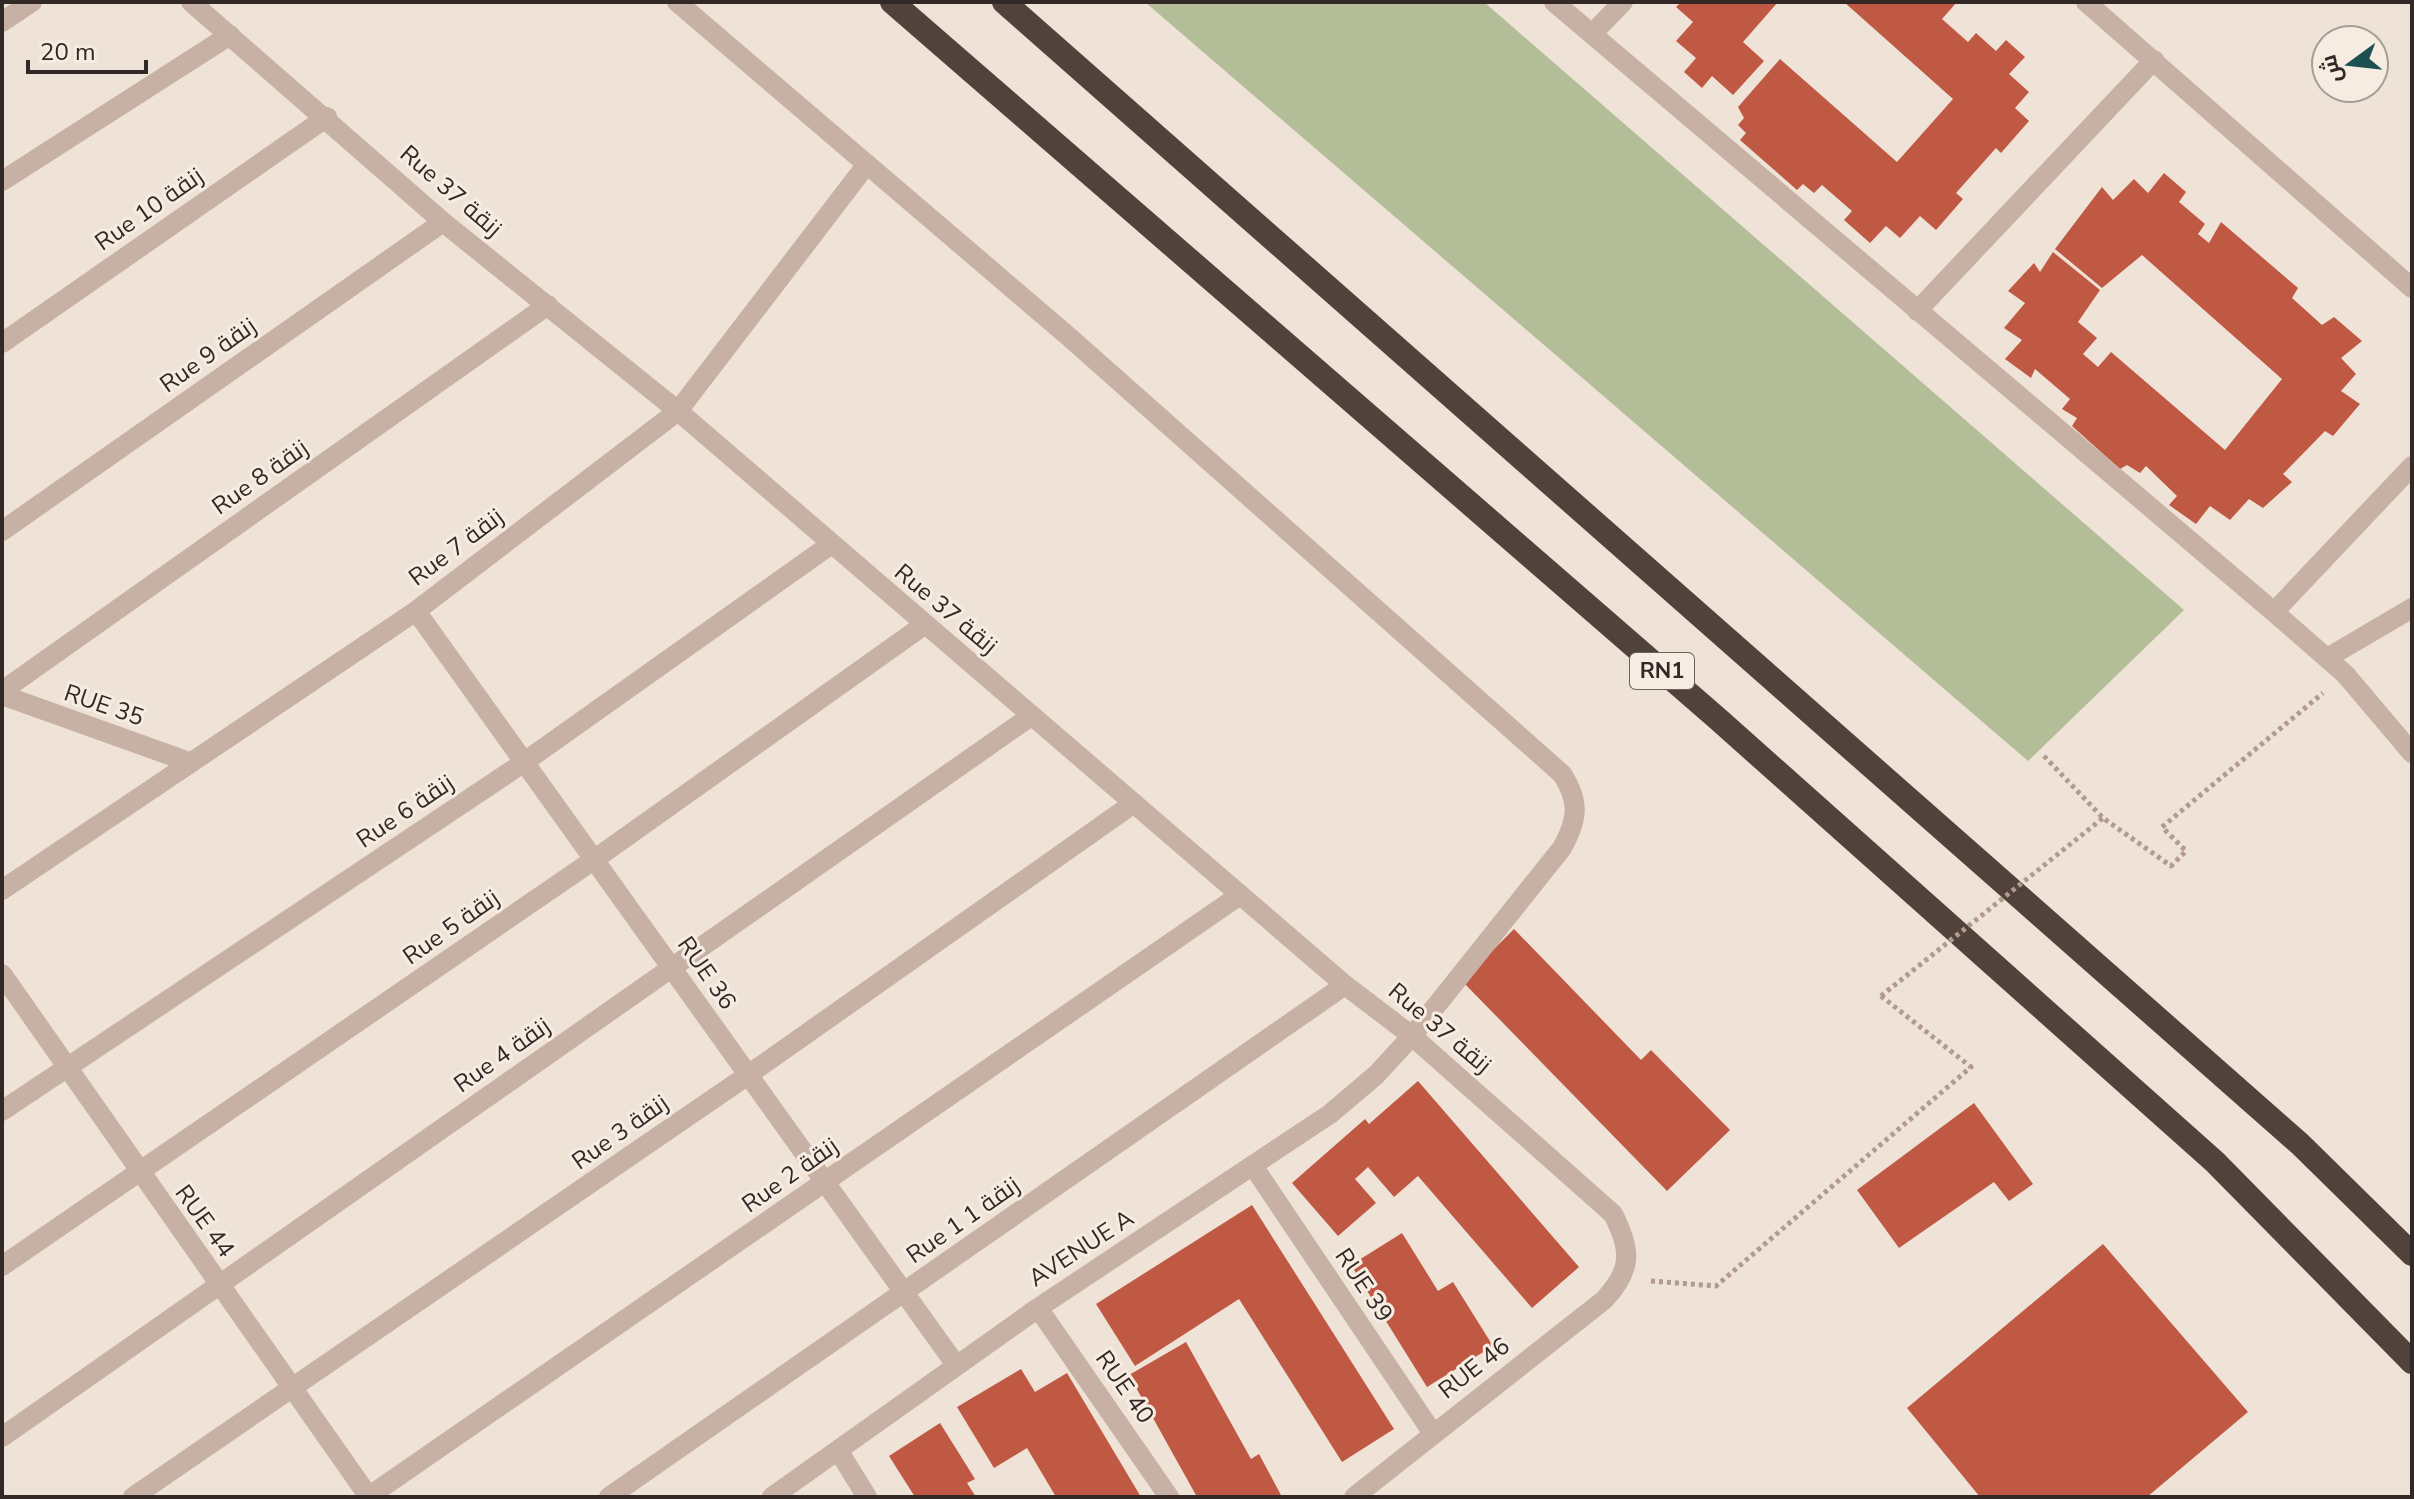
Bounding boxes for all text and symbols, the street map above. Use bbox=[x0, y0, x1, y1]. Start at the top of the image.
scale bar bbox=[28, 24, 146, 74]
north arrow bbox=[2310, 24, 2390, 104]
text: 20 m bbox=[40, 36, 96, 68]
text: ش bbox=[2314, 51, 2350, 86]
street label: Rue 37 زنقة bbox=[393, 138, 509, 244]
street label: Rue 10 زنقة bbox=[88, 160, 210, 258]
street label: Rue 9 زنقة bbox=[153, 310, 263, 400]
street label: Rue 8 زنقة bbox=[205, 432, 315, 522]
street label: Rue 7 زنقة bbox=[402, 501, 510, 593]
street label: Rue 37 زنقة bbox=[888, 556, 1004, 662]
road number: RN1 bbox=[1630, 653, 1694, 689]
street label: RUE 35 bbox=[60, 676, 148, 734]
street label: Rue 6 زنقة bbox=[350, 767, 460, 855]
street label: Rue 5 زنقة bbox=[396, 882, 506, 972]
street label: RUE 36 bbox=[670, 930, 744, 1016]
street label: Rue 37 زنقة bbox=[1382, 975, 1498, 1081]
street label: Rue 4 زنقة bbox=[447, 1010, 557, 1100]
street label: Rue 3 زنقة bbox=[565, 1087, 675, 1177]
street label: Rue 2 زنقة bbox=[735, 1130, 845, 1220]
street label: Rue 1 زنقة 1 bbox=[900, 1169, 1026, 1271]
street label: RUE 44 bbox=[168, 1178, 242, 1264]
street label: AVENUE A bbox=[1022, 1202, 1140, 1294]
street label: RUE 39 bbox=[1328, 1242, 1400, 1328]
street label: RUE 46 bbox=[1432, 1330, 1516, 1406]
street label: RUE 40 bbox=[1088, 1344, 1162, 1430]

